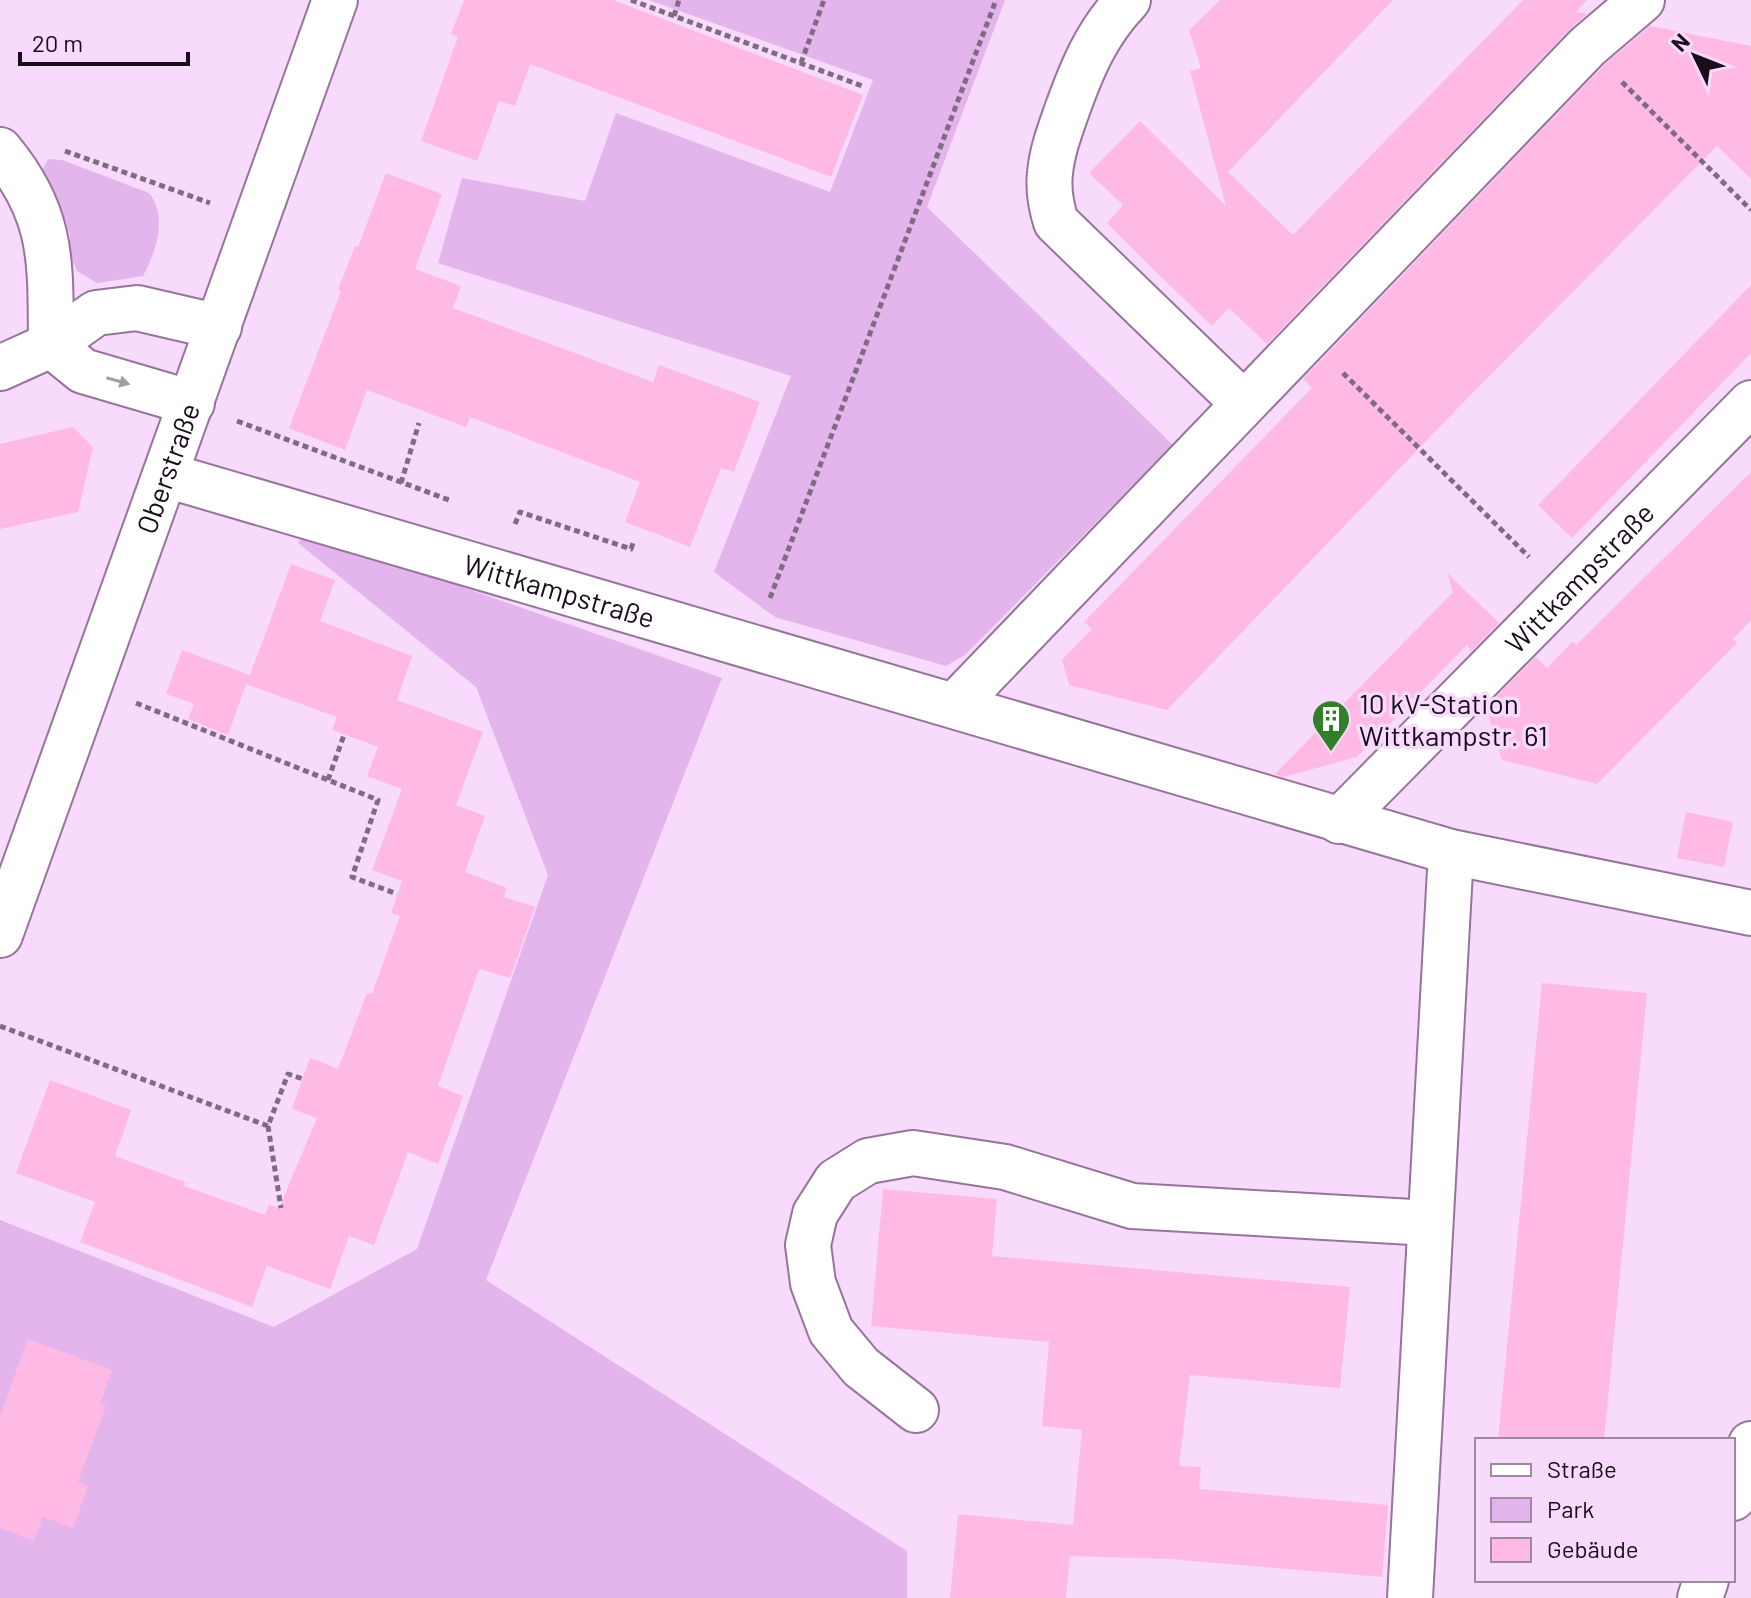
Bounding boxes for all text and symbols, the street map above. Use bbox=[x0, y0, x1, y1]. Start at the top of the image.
scale bar bbox=[20, 16, 188, 66]
north arrow bbox=[1655, 16, 1735, 96]
text: N bbox=[1665, 27, 1694, 56]
text: 20 m bbox=[32, 28, 83, 57]
one-way arrow bbox=[106, 375, 130, 388]
street label: Oberstraße bbox=[128, 398, 206, 538]
street label: Wittkampstraße bbox=[1498, 495, 1661, 660]
street label: Wittkampstraße bbox=[460, 546, 659, 635]
place label: 10 kV-Station Wittkampstr. 61 bbox=[1359, 686, 1548, 752]
building icon: 10 kV-Station Wittkampstr. 61 bbox=[1310, 698, 1352, 753]
legend bbox=[1475, 1438, 1735, 1582]
text: Straße bbox=[1547, 1454, 1617, 1483]
text: Park bbox=[1547, 1494, 1594, 1523]
text: Gebäude bbox=[1547, 1534, 1639, 1563]

